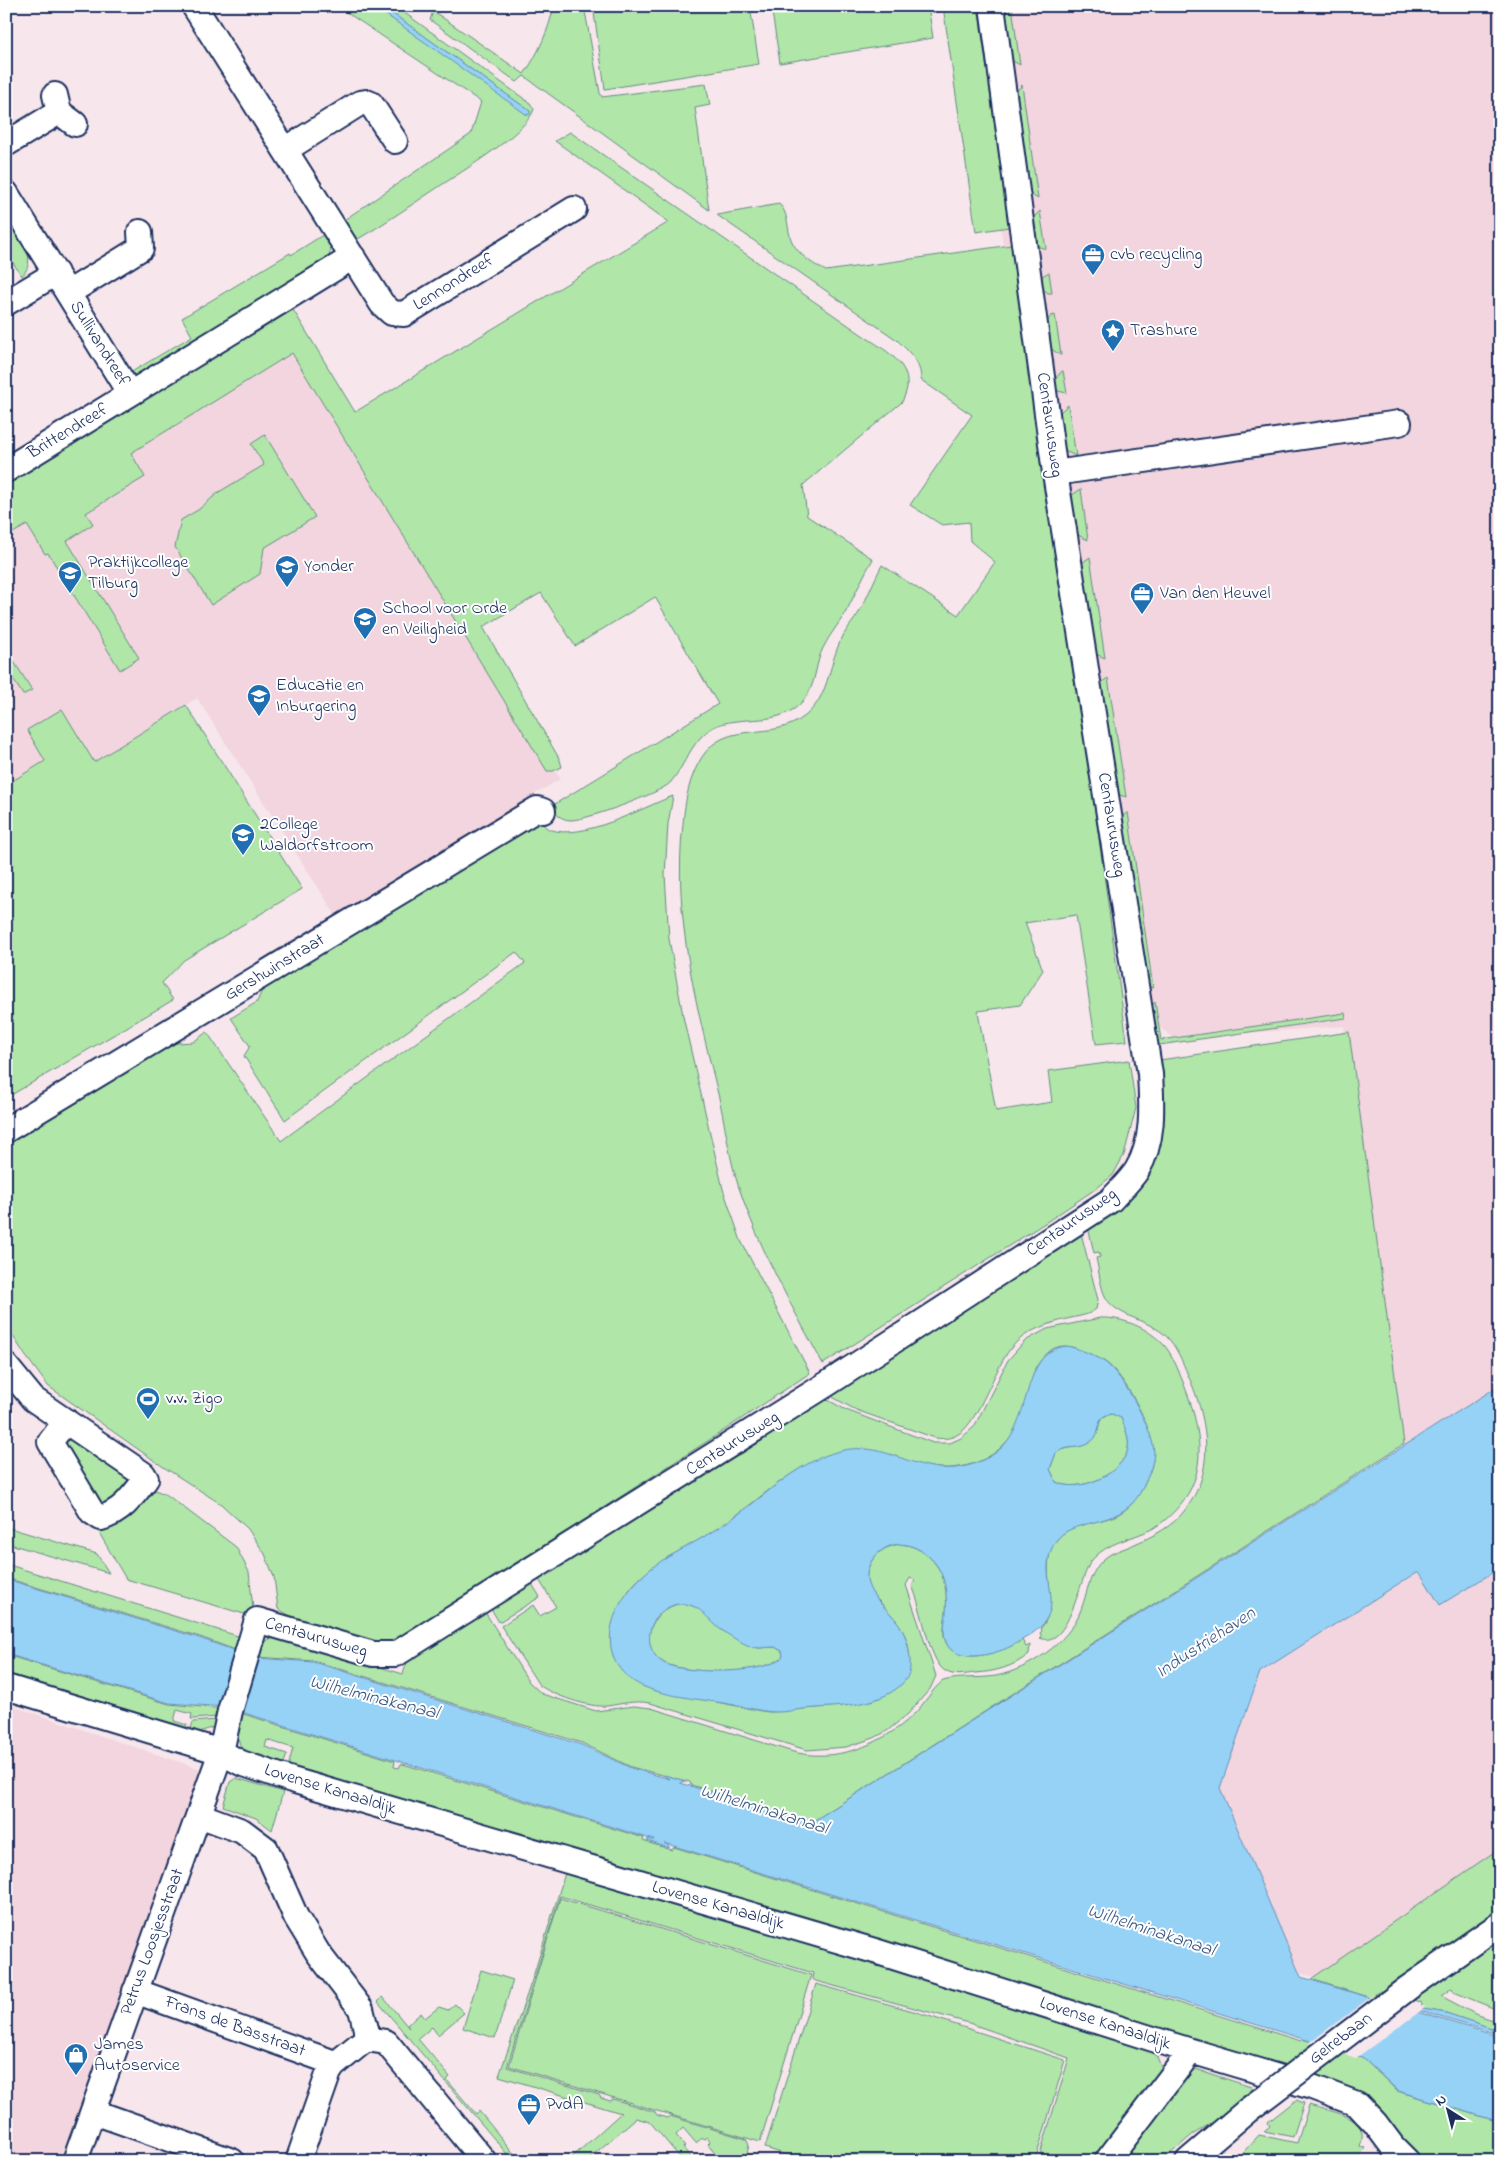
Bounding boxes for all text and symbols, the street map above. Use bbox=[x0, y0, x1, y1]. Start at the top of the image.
office icon: cvb recycling bbox=[1080, 242, 1106, 276]
place label: cvb recycling bbox=[1110, 242, 1202, 269]
street label: Lennondreef bbox=[409, 248, 500, 318]
street label: Sullivandreef bbox=[62, 296, 136, 392]
place icon: Trashure bbox=[1100, 318, 1126, 352]
place label: Trashure bbox=[1130, 318, 1198, 344]
street label: Centaurusweg bbox=[1028, 371, 1069, 479]
street label: Brittendreef bbox=[22, 397, 114, 467]
place label: Praktijkcollege Tilburg bbox=[88, 550, 189, 598]
school or university icon: Yonder bbox=[274, 554, 300, 588]
place label: Yonder bbox=[304, 554, 354, 580]
school or university icon: Praktijkcollege Tilburg bbox=[57, 560, 83, 594]
office icon: Van den Heuvel bbox=[1129, 581, 1155, 615]
place label: Van den Heuvel bbox=[1159, 581, 1270, 607]
place label: School voor Orde en Veiligheid bbox=[382, 596, 508, 644]
school or university icon: School voor Orde en Veiligheid bbox=[352, 606, 378, 640]
place label: Educatie en Inburgering bbox=[276, 673, 364, 721]
school or university icon: Educatie en Inburgering bbox=[246, 683, 272, 717]
street label: Centaurusweg bbox=[1089, 771, 1132, 879]
place label: 2College Waldorfstroom bbox=[260, 812, 374, 859]
school or university icon: 2College Waldorfstroom bbox=[230, 822, 256, 856]
street label: Gershwinstraat bbox=[220, 928, 330, 1008]
street label: Centaurusweg bbox=[1021, 1182, 1123, 1265]
sports icon: v.v. Zigo bbox=[135, 1386, 161, 1420]
place label: v.v. Zigo bbox=[166, 1386, 223, 1413]
street label: Centaurusweg bbox=[681, 1405, 785, 1484]
water label: Industriehaven bbox=[1151, 1600, 1262, 1685]
street label: Centaurusweg bbox=[261, 1611, 370, 1666]
water label: Wilhelminakanaal bbox=[306, 1669, 444, 1728]
street label: Lovense Kanaaldijk bbox=[261, 1758, 399, 1822]
water label: Wilhelminakanaal bbox=[697, 1778, 834, 1843]
street label: Petrus Loosjesstraat bbox=[114, 1865, 192, 2019]
street label: Lovense Kanaaldijk bbox=[649, 1875, 787, 1937]
water label: Wilhelminakanaal bbox=[1084, 1898, 1221, 1965]
street label: Frans de Basstraat bbox=[160, 1989, 309, 2065]
street label: Lovense Kanaaldijk bbox=[1036, 1990, 1174, 2058]
street label: Gelrebaan bbox=[1304, 2006, 1378, 2072]
place label: James Autoservice bbox=[94, 2032, 181, 2079]
shop icon: James Autoservice bbox=[63, 2042, 89, 2076]
north arrow bbox=[1424, 2084, 1474, 2134]
text: N bbox=[1431, 2089, 1451, 2112]
office icon: PvdA bbox=[516, 2092, 542, 2126]
place label: PvdA bbox=[546, 2092, 584, 2118]

